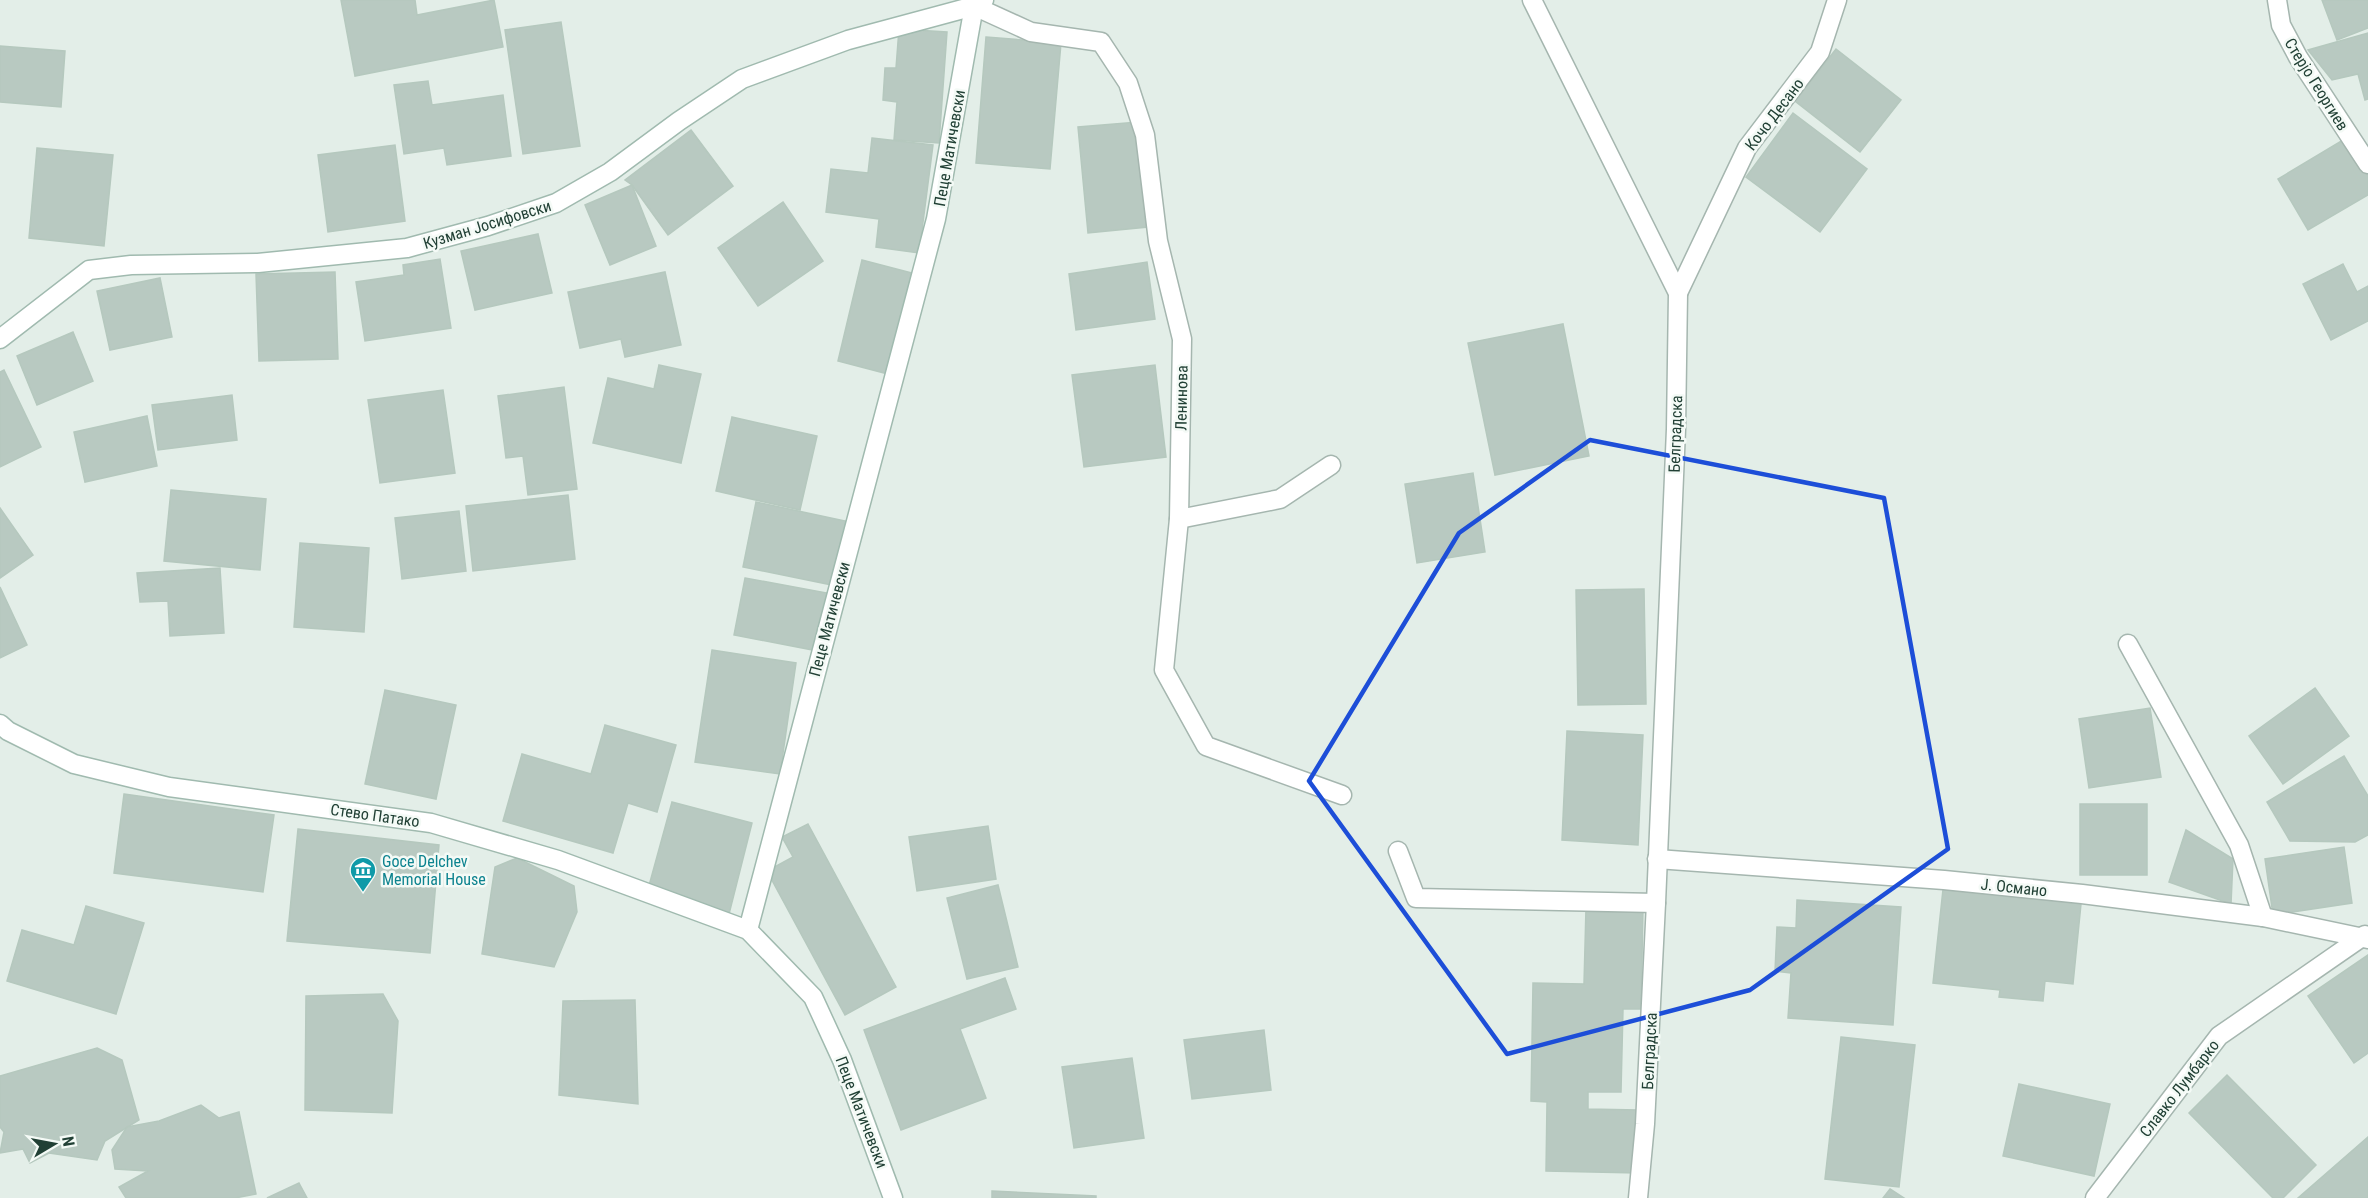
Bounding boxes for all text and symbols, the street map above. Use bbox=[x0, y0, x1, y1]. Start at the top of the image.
street label: Стерјо Георгиев bbox=[2281, 35, 2353, 134]
street label: Кочо Десано bbox=[1741, 74, 1808, 154]
street label: Пеце Матичевски bbox=[930, 88, 969, 208]
street label: Кузман Јосифовски bbox=[421, 196, 554, 253]
street label: Ленинова bbox=[1171, 365, 1192, 431]
street label: Белградска bbox=[1665, 395, 1686, 473]
street label: Пеце Матичевски bbox=[805, 560, 854, 679]
street label: Стево Патако bbox=[329, 800, 421, 831]
place label: Goce Delchev Memorial House bbox=[382, 852, 486, 889]
museum icon: Goce Delchev Memorial House bbox=[348, 855, 378, 893]
street label: Ј. Османо bbox=[1980, 875, 2048, 900]
street label: Белградска bbox=[1638, 1012, 1661, 1090]
street label: Славко Лумбарко bbox=[2136, 1036, 2223, 1141]
street label: Пеце Матичевски bbox=[832, 1054, 892, 1171]
north arrow bbox=[24, 1114, 84, 1174]
text: N bbox=[58, 1135, 78, 1148]

